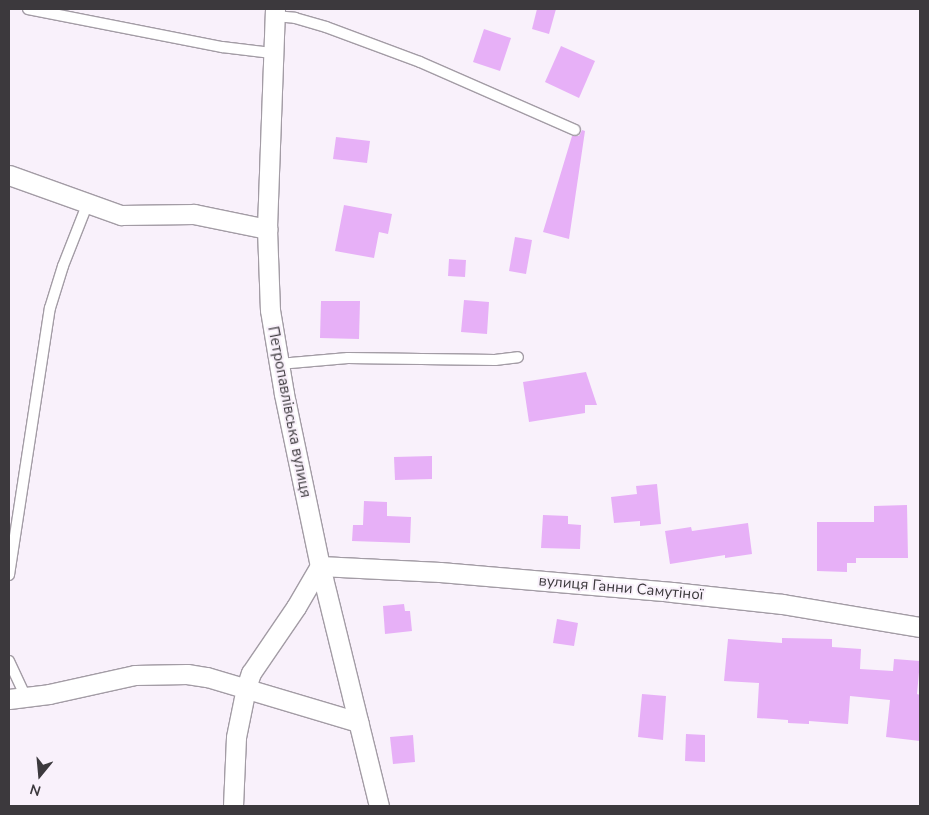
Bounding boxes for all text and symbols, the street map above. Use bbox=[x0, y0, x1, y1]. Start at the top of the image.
street label: Петропавлівська вулиця bbox=[264, 325, 314, 499]
street label: вулиця Ганни Самутіної bbox=[538, 572, 704, 604]
north arrow bbox=[15, 750, 65, 800]
text: N bbox=[28, 779, 43, 800]

